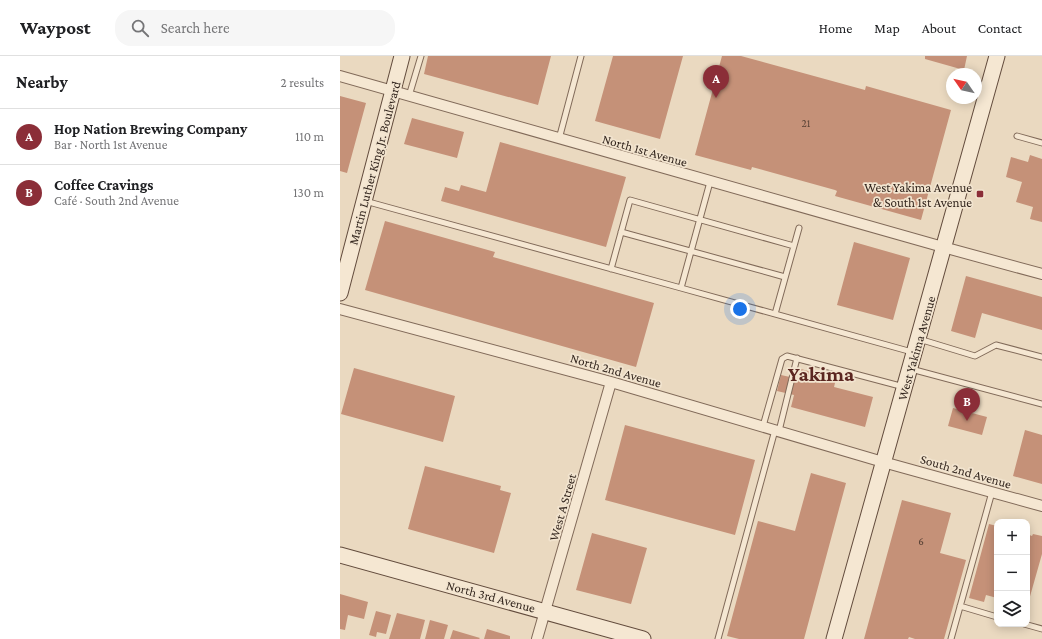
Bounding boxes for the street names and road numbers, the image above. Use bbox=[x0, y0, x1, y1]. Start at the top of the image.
street label: Martin Luther King Jr. Boulevard bbox=[345, 79, 404, 247]
street label: North 1st Avenue bbox=[601, 131, 689, 170]
street label: West Yakima Avenue bbox=[894, 294, 939, 402]
street label: North 2nd Avenue bbox=[569, 350, 663, 391]
street label: South 2nd Avenue bbox=[919, 451, 1013, 492]
street label: West A Street bbox=[546, 471, 579, 542]
street label: North 3rd Avenue bbox=[445, 577, 537, 616]

